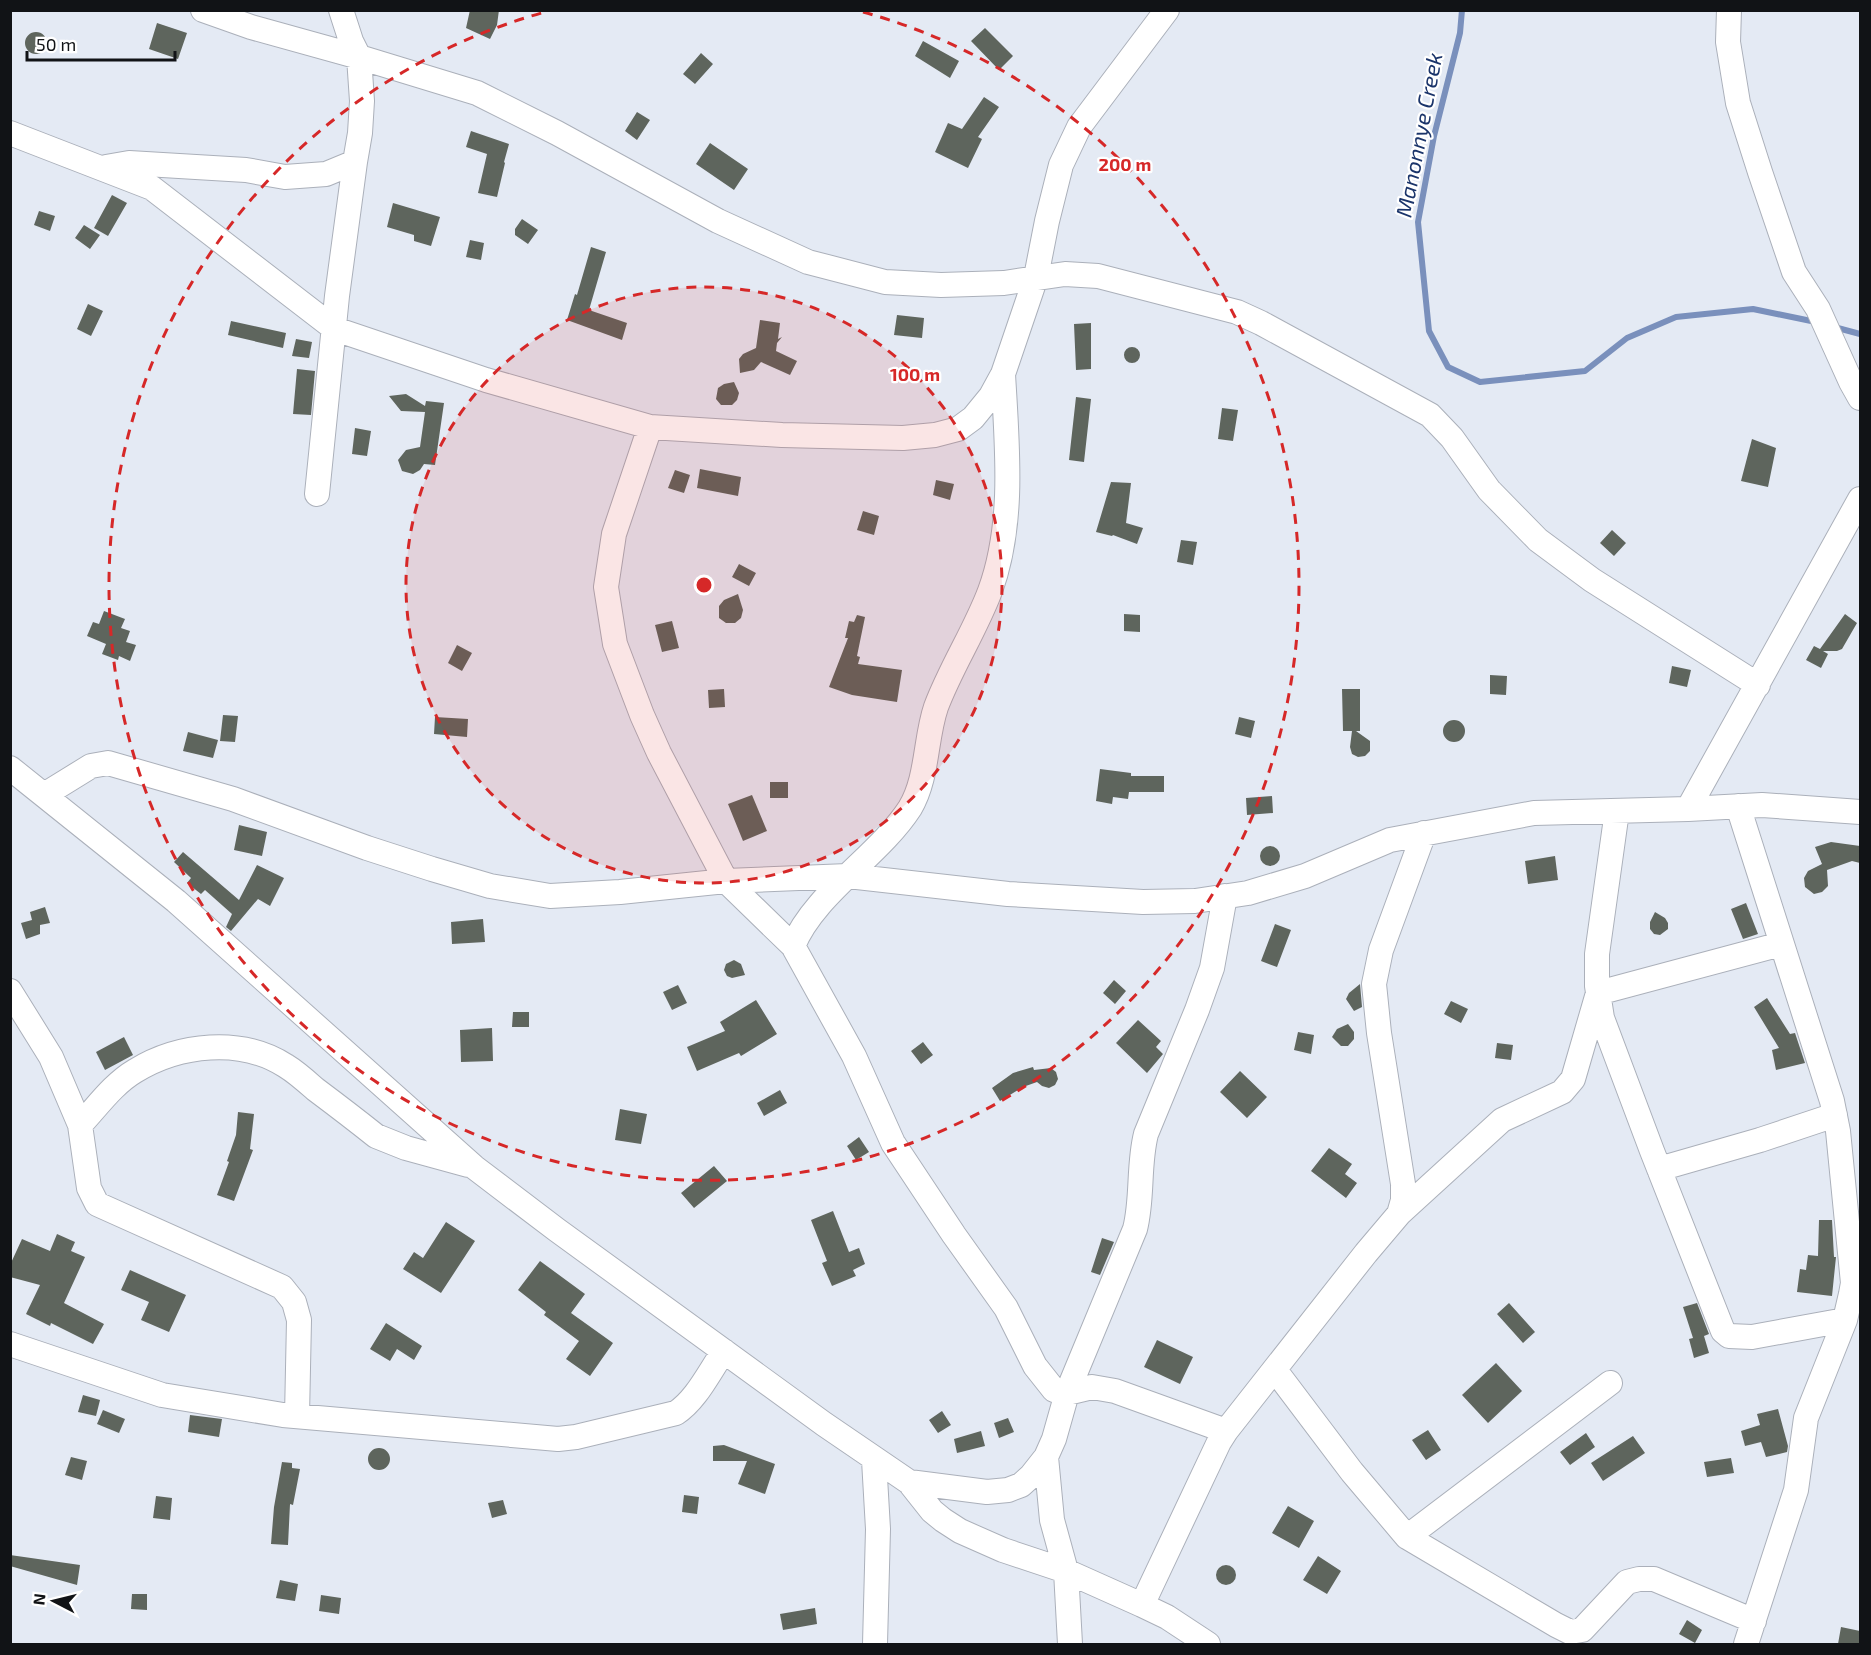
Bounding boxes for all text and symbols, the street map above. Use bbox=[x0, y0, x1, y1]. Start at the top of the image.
scale bar bbox=[27, 24, 176, 62]
text: 50 m bbox=[36, 33, 76, 55]
water label: Manonnye Creek bbox=[1389, 50, 1448, 220]
text: 200 m bbox=[1099, 153, 1151, 175]
text: 100 m bbox=[890, 363, 940, 385]
centre of rings bbox=[694, 575, 714, 595]
north arrow bbox=[24, 1571, 84, 1631]
text: N bbox=[28, 1592, 49, 1606]

